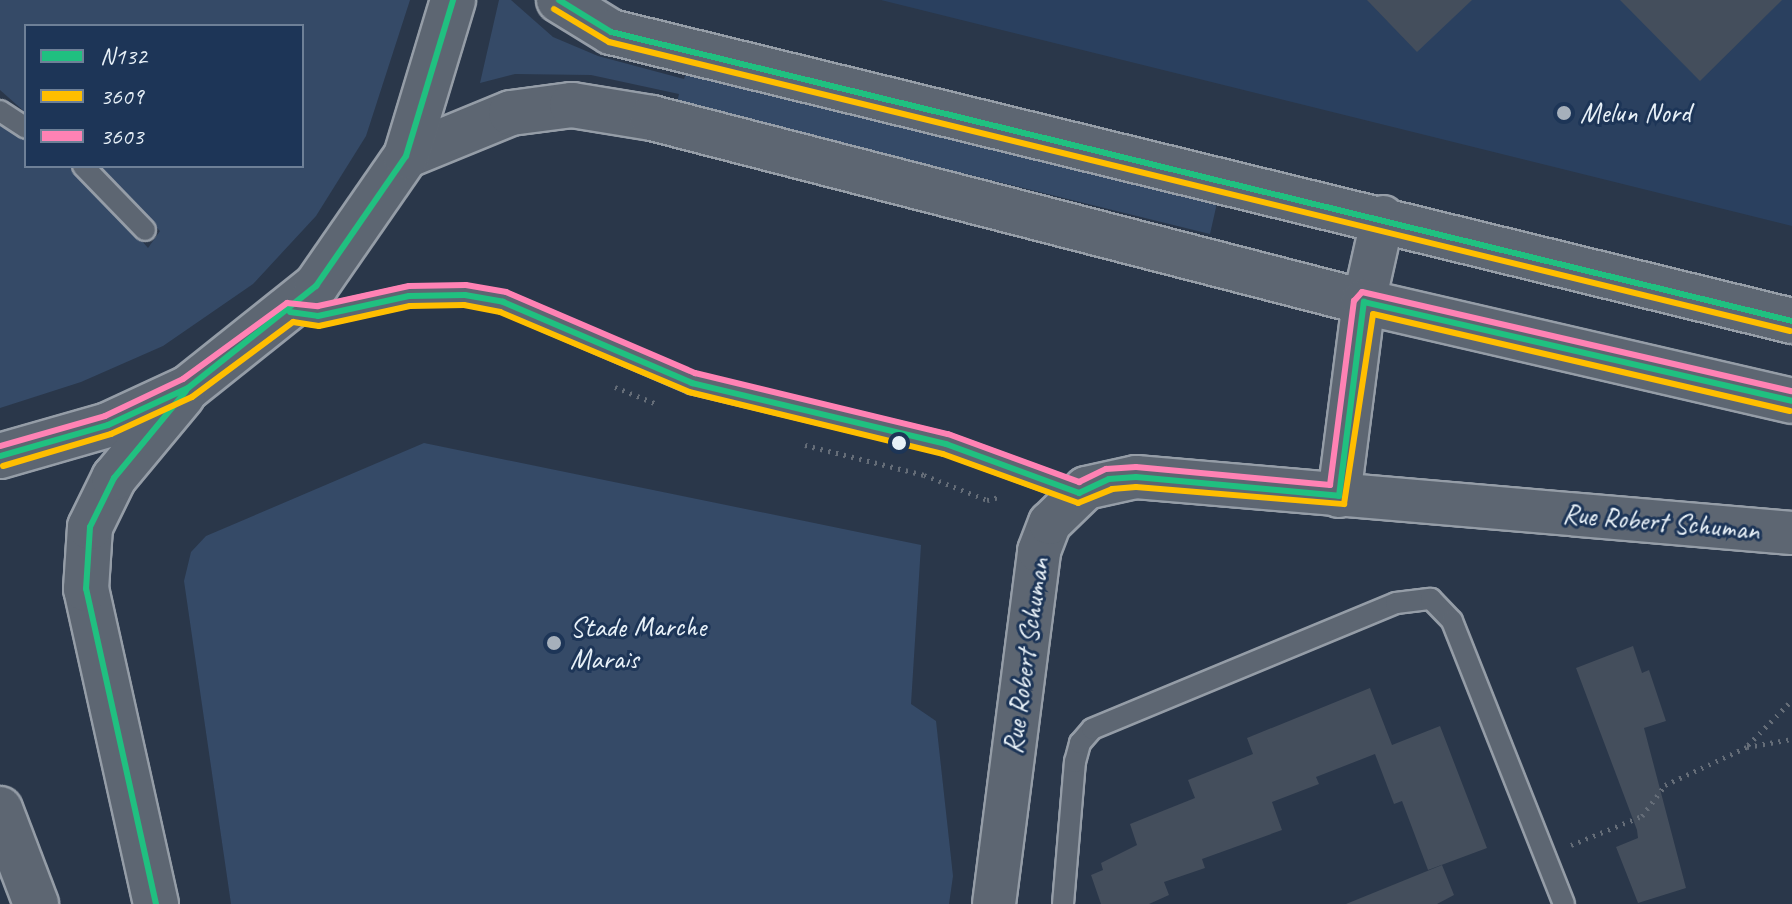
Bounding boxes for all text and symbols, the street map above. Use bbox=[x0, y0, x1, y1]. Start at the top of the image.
legend bbox=[24, 24, 304, 168]
text: N132 bbox=[100, 41, 147, 71]
text: 3609 bbox=[100, 81, 143, 111]
place label: Melun Nord bbox=[1580, 96, 1692, 130]
marker: Melun Nord bbox=[1555, 104, 1573, 122]
text: 3603 bbox=[100, 121, 143, 151]
unlabelled marker bbox=[891, 435, 907, 451]
street label: Rue Robert Schuman bbox=[1561, 497, 1761, 547]
street label: Rue Robert Schuman bbox=[996, 556, 1056, 756]
place label: Stade Marche Marais bbox=[570, 610, 707, 676]
marker: Stade Marche Marais bbox=[545, 634, 563, 652]

